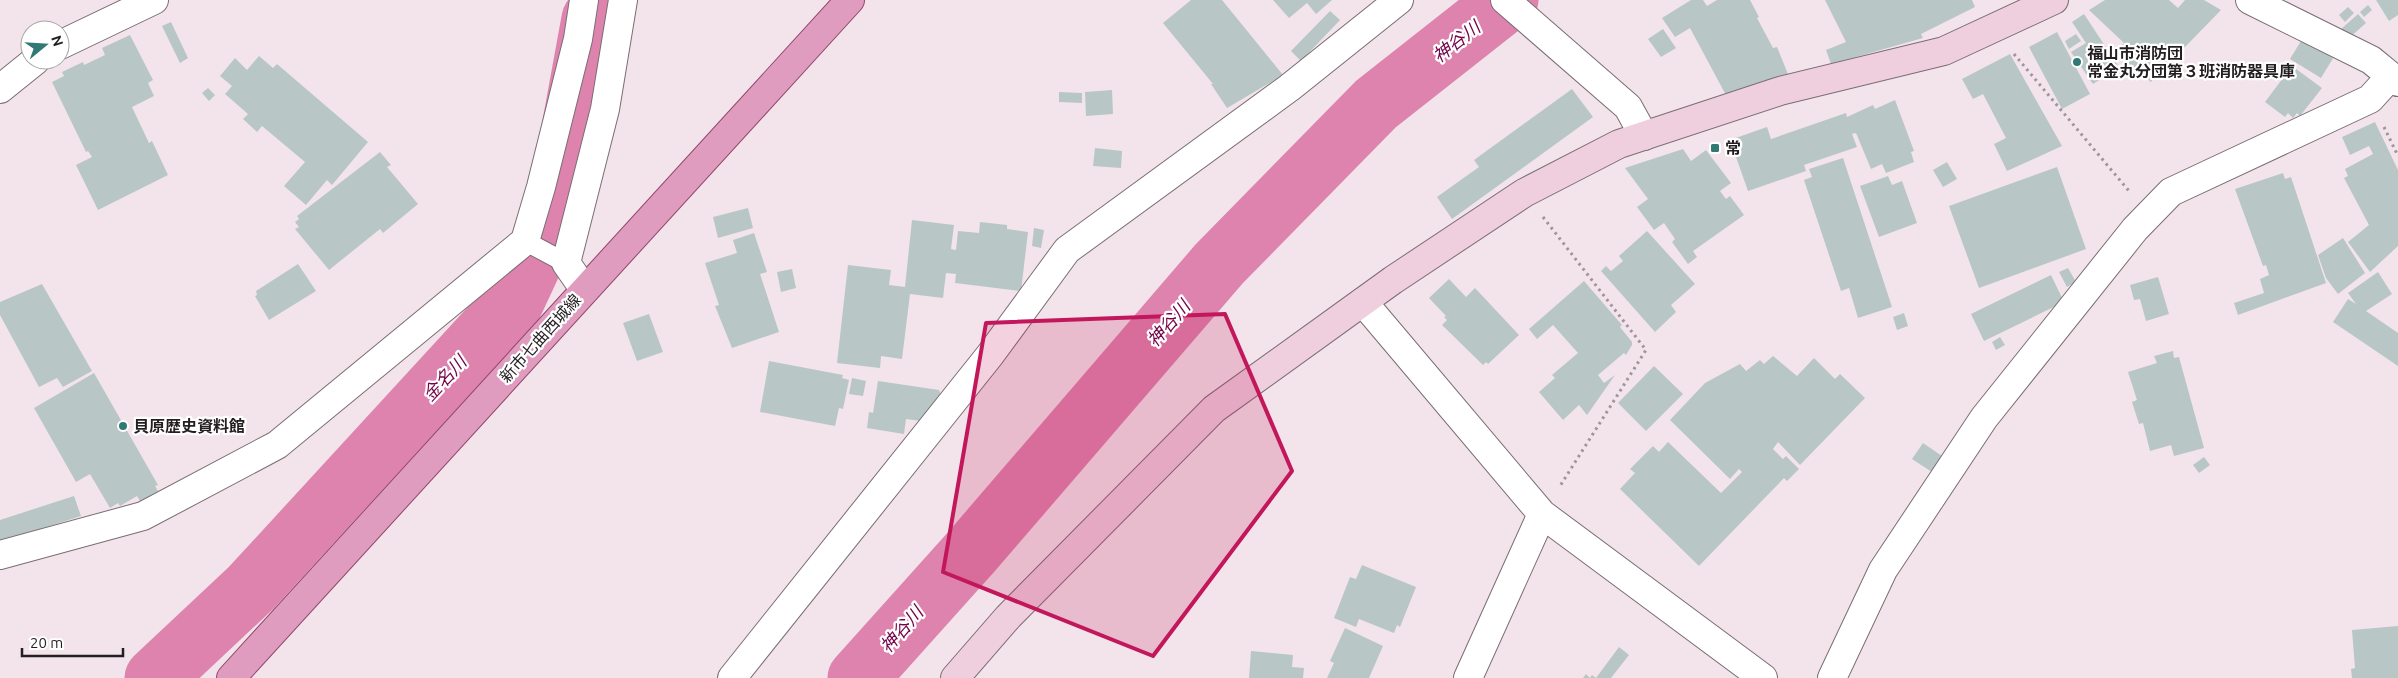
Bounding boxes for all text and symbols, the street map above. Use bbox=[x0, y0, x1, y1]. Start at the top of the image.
water label: 神谷川 bbox=[1429, 15, 1485, 66]
north arrow bbox=[20, 20, 70, 70]
text: N bbox=[48, 34, 67, 48]
place label: 福山市消防団 常金丸分団第３班消防器具庫 bbox=[2087, 44, 2295, 80]
marker: 福山市消防団 常金丸分団第３班消防器具庫 bbox=[2071, 56, 2083, 68]
place label: 常 bbox=[1725, 139, 1741, 157]
marker: 常 bbox=[1709, 142, 1721, 154]
street label: 新市七曲西城線 bbox=[496, 290, 584, 386]
water label: 神谷川 bbox=[1143, 295, 1195, 350]
water label: 金名川 bbox=[418, 350, 471, 405]
place label: 貝原歴史資料館 bbox=[133, 417, 245, 435]
marker: 貝原歴史資料館 bbox=[117, 420, 129, 432]
water label: 神谷川 bbox=[876, 601, 928, 656]
scale bar bbox=[22, 626, 124, 658]
text: 20 m bbox=[30, 634, 63, 651]

